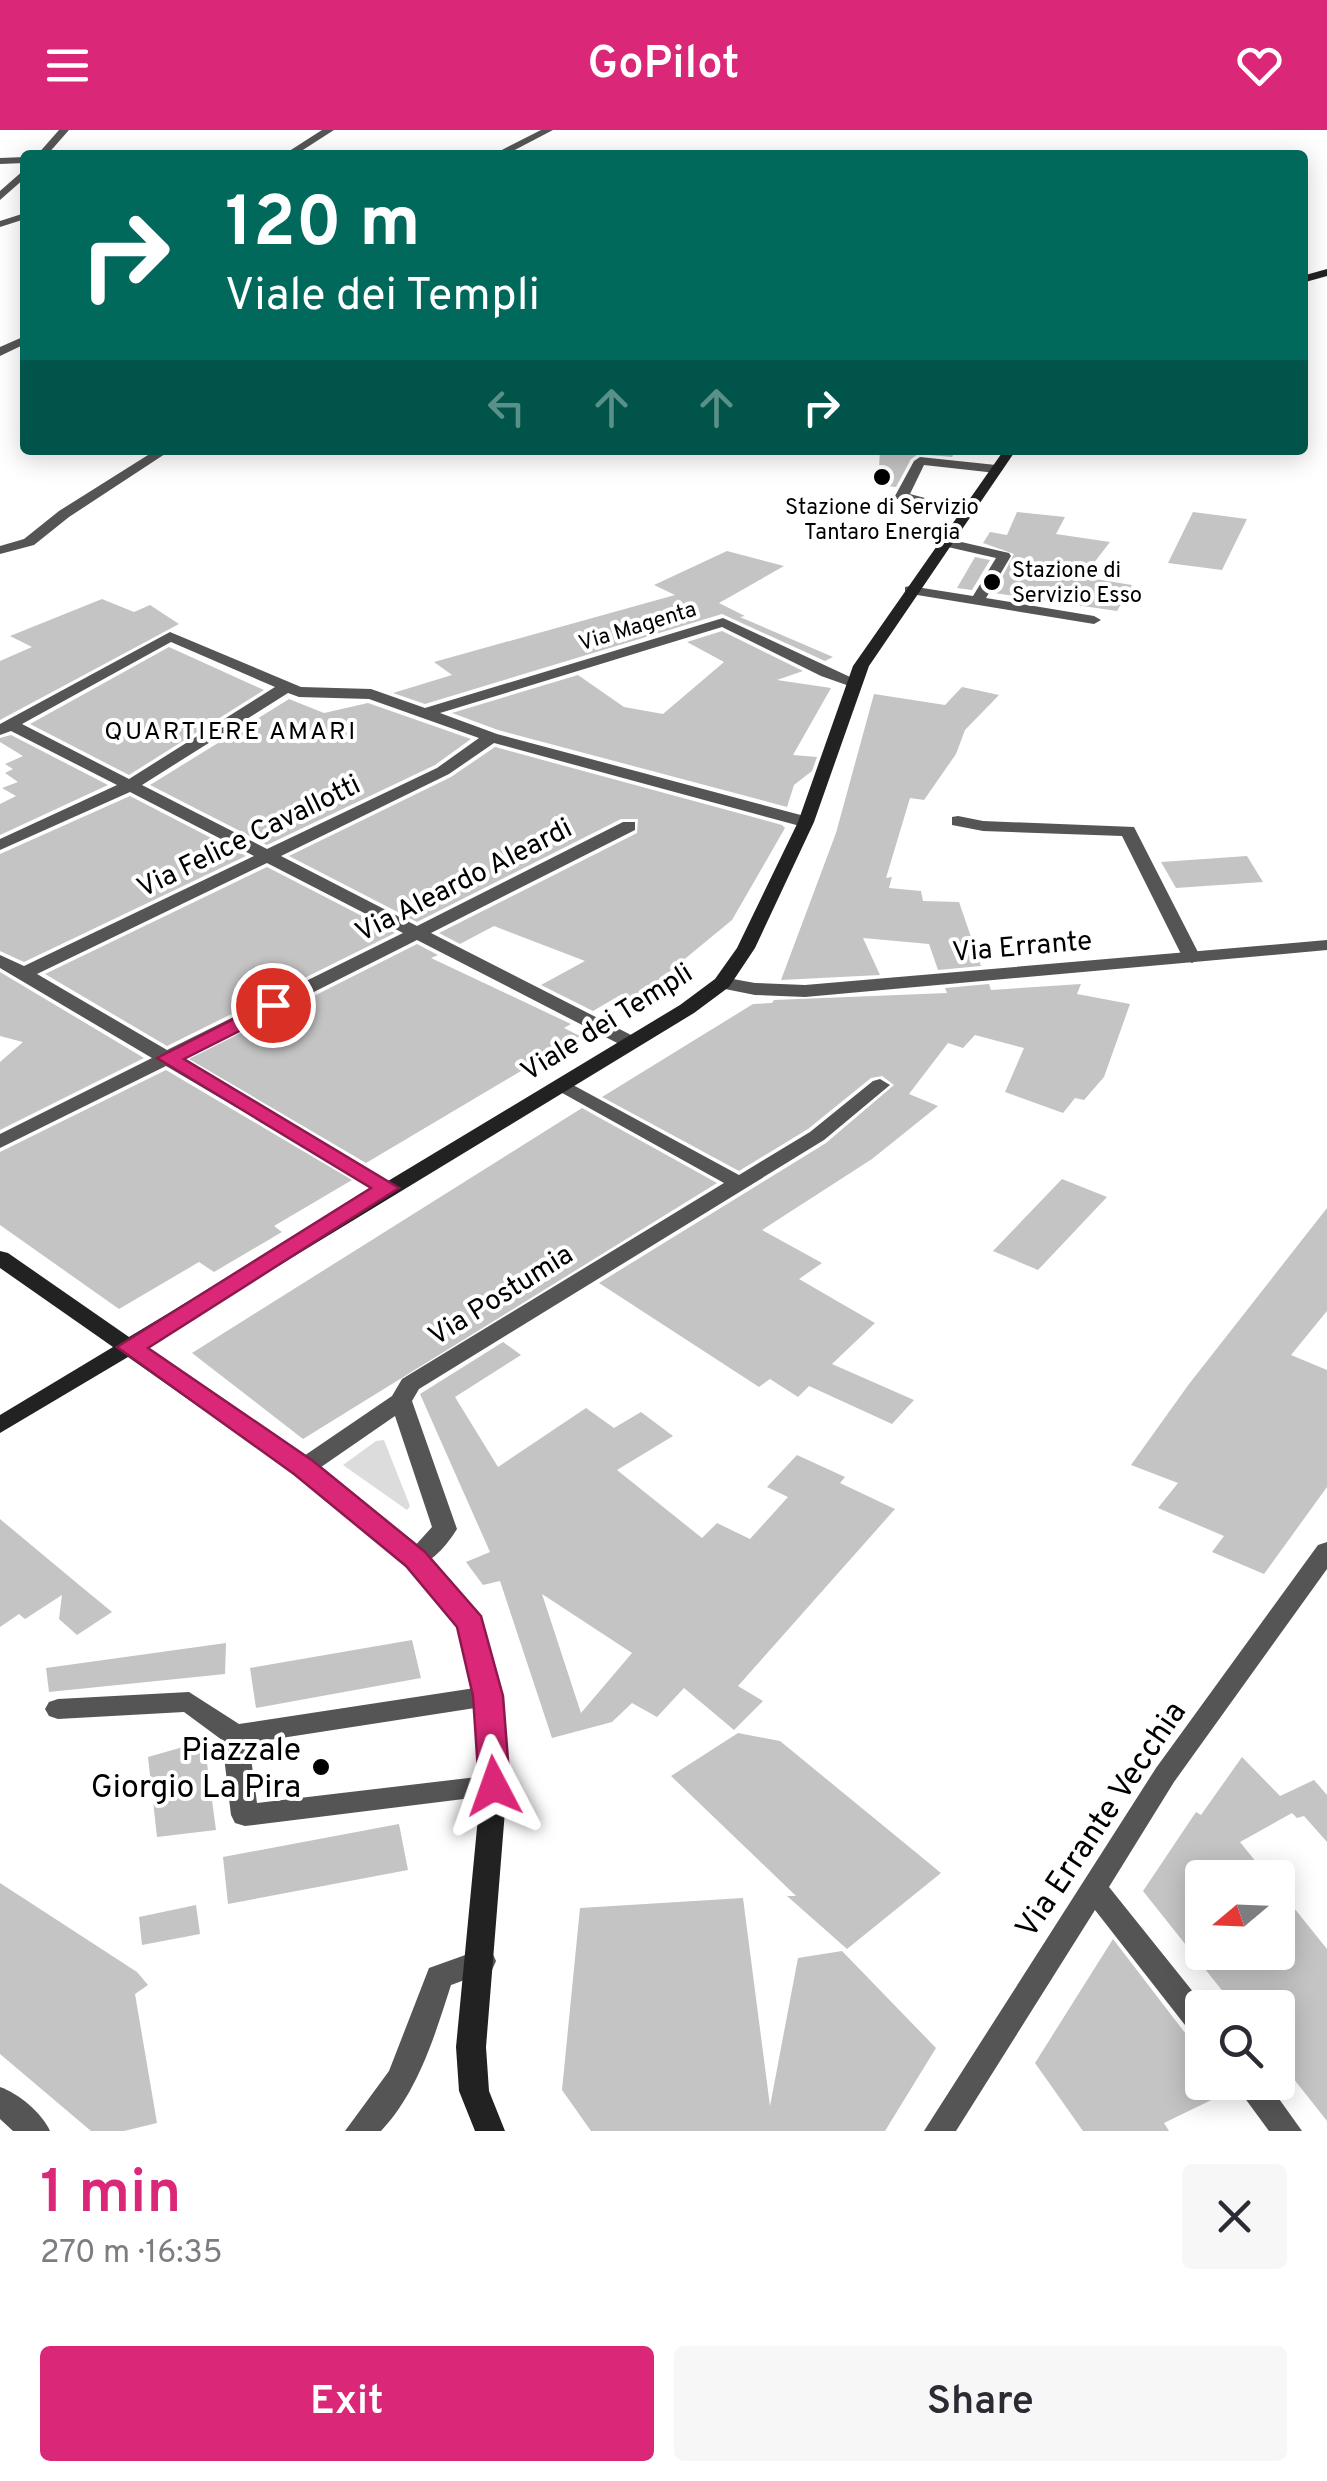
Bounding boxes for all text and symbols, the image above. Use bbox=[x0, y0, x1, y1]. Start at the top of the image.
text: GoPilot bbox=[587, 37, 740, 94]
icon: menu bbox=[40, 38, 95, 93]
icon: heart bbox=[1232, 38, 1287, 93]
text: 120 m bbox=[225, 182, 421, 271]
icon: right bbox=[60, 190, 190, 320]
text: Viale dei Templi bbox=[225, 269, 540, 326]
icon: left bbox=[479, 380, 534, 435]
icon: ahead bbox=[584, 380, 639, 435]
icon: ahead bbox=[689, 380, 744, 435]
icon: right bbox=[794, 380, 849, 435]
marker: Stazione di Servizio Tantaro Energia bbox=[871, 466, 893, 488]
place label: Stazione di Servizio Tantaro Energia bbox=[785, 495, 979, 547]
place label: Stazione di Servizio Esso bbox=[1012, 558, 1142, 610]
marker: Stazione di Servizio Esso bbox=[981, 571, 1003, 593]
street label: Via Magenta bbox=[576, 597, 700, 658]
district label: QUARTIERE AMARI bbox=[104, 717, 358, 749]
street label: Via Felice Cavallotti bbox=[132, 768, 367, 907]
street label: Via Aleardo Aleardi bbox=[350, 812, 579, 952]
street label: Via Errante bbox=[951, 924, 1094, 972]
street label: Viale dei Templi bbox=[515, 956, 700, 1091]
pin bbox=[231, 963, 316, 1048]
icon: arrive bbox=[246, 978, 301, 1033]
street label: Via Postumia bbox=[423, 1238, 581, 1355]
street label: Via Errante Vecchia bbox=[1008, 1695, 1197, 1947]
place label: Piazzale Giorgio La Pira bbox=[91, 1732, 301, 1809]
position arrow bbox=[442, 1734, 546, 1838]
marker: Piazzale Giorgio La Pira bbox=[310, 1756, 332, 1778]
north arrow bbox=[1185, 1860, 1295, 1970]
map controls bbox=[1185, 1860, 1295, 2100]
button: search bbox=[1185, 1990, 1295, 2100]
text: 1 min bbox=[40, 2158, 181, 2234]
button: close bbox=[1182, 2164, 1287, 2269]
text: 270 m · 16:35 bbox=[40, 2234, 223, 2274]
button: Exit bbox=[40, 2346, 654, 2461]
button: Share bbox=[674, 2346, 1287, 2461]

